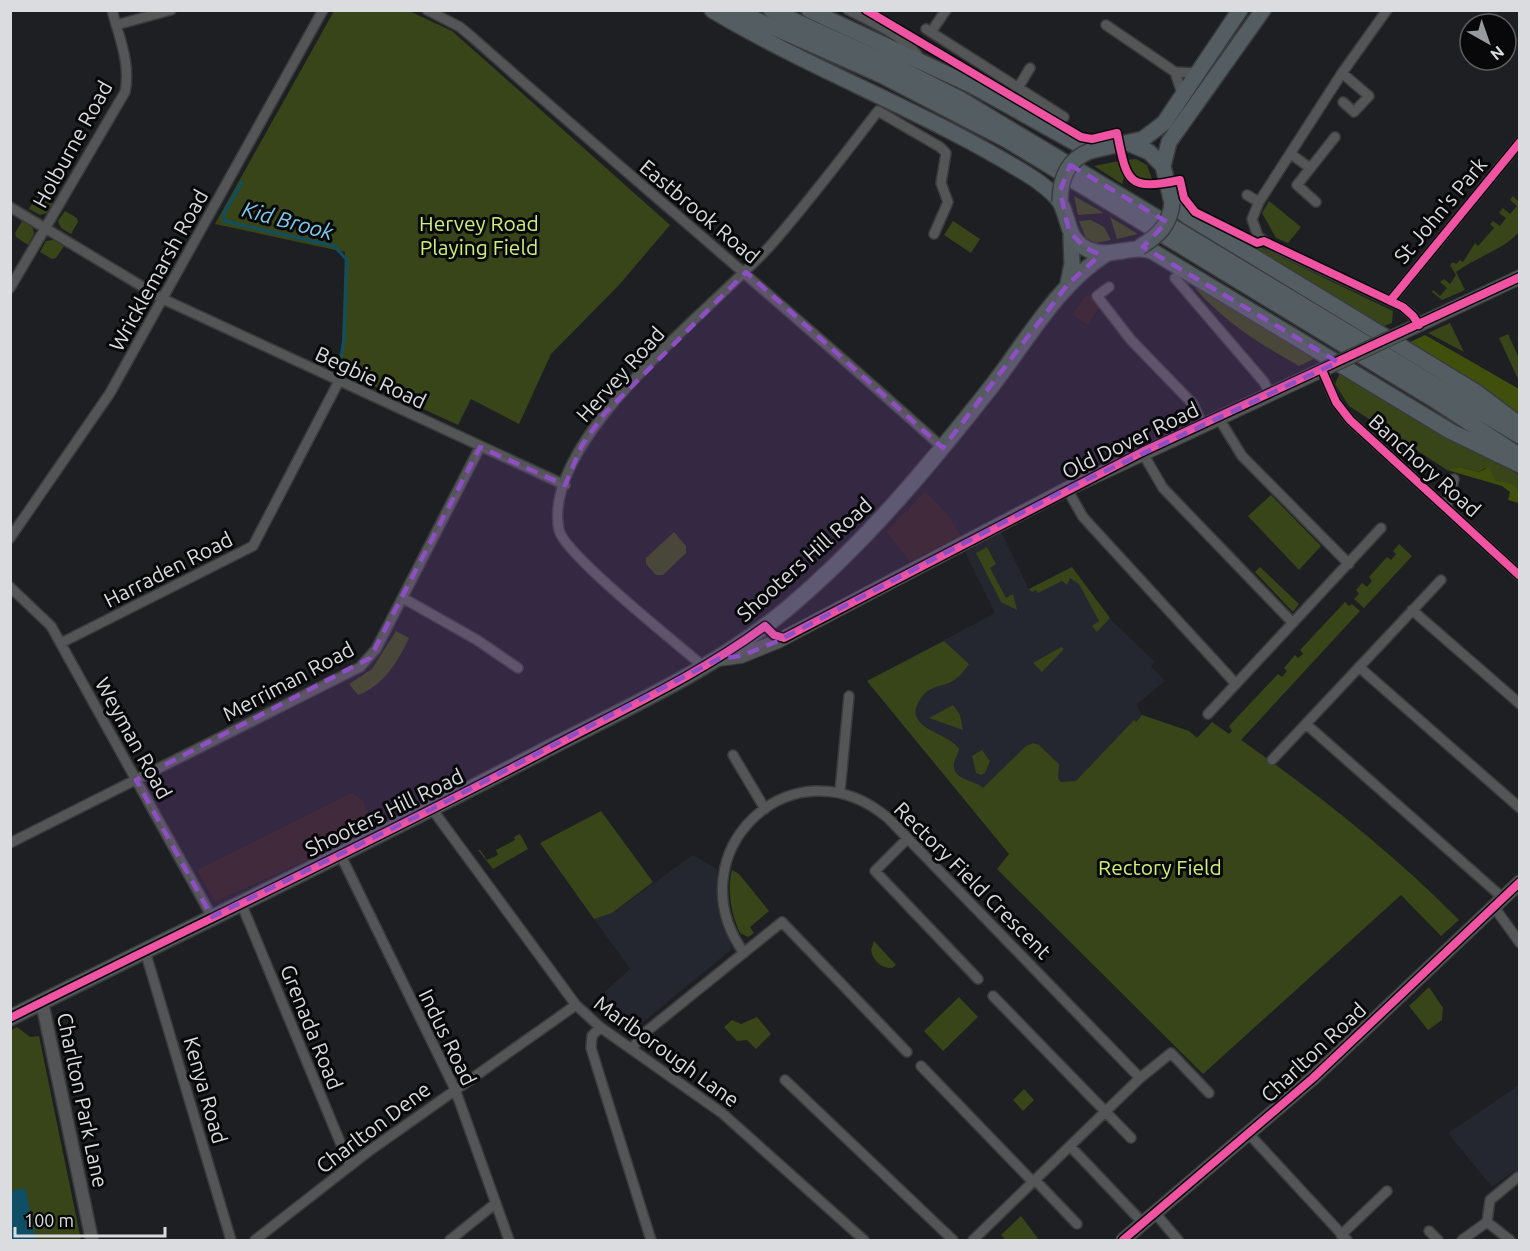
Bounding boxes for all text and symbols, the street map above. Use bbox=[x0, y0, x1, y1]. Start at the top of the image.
north arrow bbox=[1458, 12, 1518, 72]
text: N bbox=[1487, 43, 1508, 64]
street label: Holburne Road bbox=[27, 76, 117, 212]
street label: St John's Park bbox=[1389, 152, 1492, 268]
street label: Eastbrook Road bbox=[635, 154, 765, 268]
street label: Wricklemarsh Road bbox=[104, 185, 212, 355]
water label: Kid Brook bbox=[240, 196, 337, 244]
park label: Hervey Road Playing Field bbox=[419, 211, 539, 259]
street label: Hervey Road bbox=[571, 321, 669, 427]
street label: Begbie Road bbox=[312, 341, 430, 413]
street label: Old Dover Road bbox=[1058, 397, 1202, 483]
street label: Banchory Road bbox=[1364, 409, 1486, 521]
street label: Shooters Hill Road bbox=[732, 492, 876, 626]
street label: Harraden Road bbox=[100, 526, 236, 612]
street label: Merriman Road bbox=[218, 636, 358, 726]
street label: Weyman Road bbox=[91, 673, 177, 803]
street label: Shooters Hill Road bbox=[301, 763, 467, 861]
street label: Rectory Field Crescent bbox=[890, 797, 1056, 963]
park label: Rectory Field bbox=[1098, 855, 1222, 879]
street label: Grenada Road bbox=[276, 961, 348, 1093]
street label: Indus Road bbox=[414, 985, 482, 1089]
street label: Marlborough Lane bbox=[590, 990, 744, 1112]
street label: Charlton Road bbox=[1256, 997, 1370, 1107]
street label: Charlton Park Lane bbox=[53, 1010, 113, 1190]
street label: Kenya Road bbox=[179, 1034, 233, 1146]
street label: Charlton Dene bbox=[311, 1076, 435, 1178]
scale bar bbox=[15, 1200, 165, 1238]
text: 100 m bbox=[24, 1210, 74, 1230]

